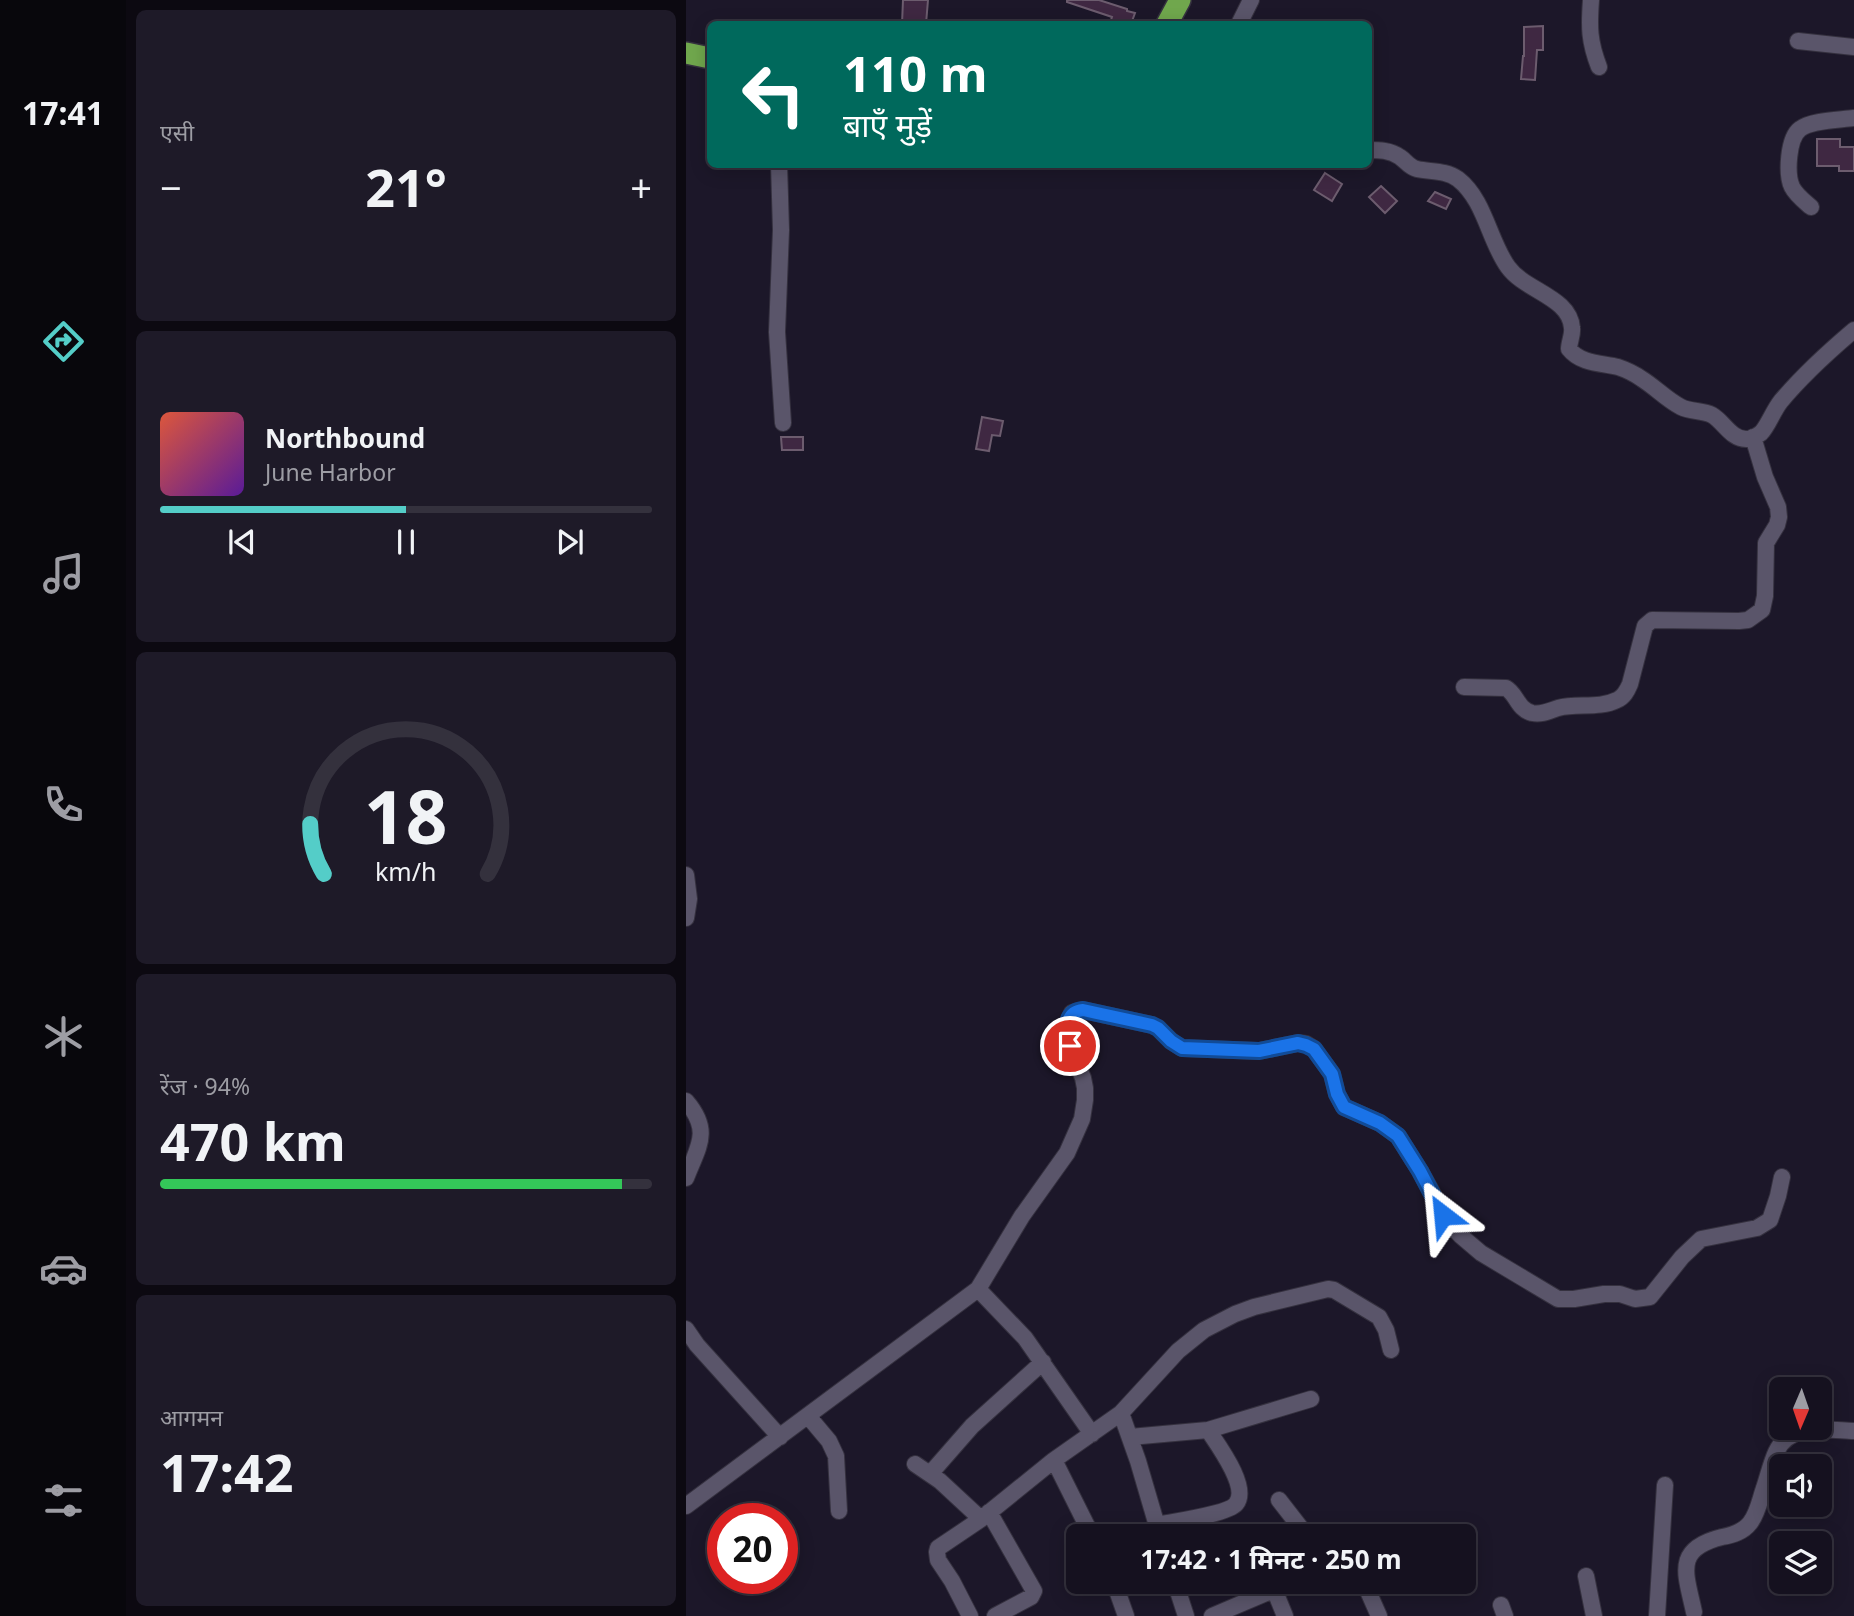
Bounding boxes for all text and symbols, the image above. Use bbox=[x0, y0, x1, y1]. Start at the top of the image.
text: 110 m bbox=[843, 40, 988, 106]
icon: left bbox=[728, 49, 819, 140]
text: 17:41 bbox=[22, 91, 104, 134]
text: बाएँ मुड़ें bbox=[843, 103, 932, 146]
text: एसी bbox=[160, 116, 194, 148]
text: 21° bbox=[365, 151, 447, 222]
text: − bbox=[160, 161, 182, 213]
text: + bbox=[630, 161, 652, 213]
icon: directions bbox=[39, 317, 88, 366]
text: Northbound bbox=[265, 420, 425, 456]
text: June Harbor bbox=[265, 456, 396, 488]
icon: previous bbox=[223, 523, 261, 561]
icon: pause bbox=[387, 523, 425, 561]
icon: next bbox=[551, 523, 589, 561]
icon: music bbox=[39, 549, 88, 598]
text: 18 bbox=[364, 766, 448, 865]
icon: phone bbox=[39, 780, 88, 829]
text: km/h bbox=[375, 854, 437, 888]
icon: climate bbox=[39, 1012, 88, 1061]
pin bbox=[1040, 1016, 1100, 1076]
icon: arrive bbox=[1051, 1027, 1089, 1065]
text: रेंज · 94% bbox=[160, 1070, 250, 1102]
text: 470 km bbox=[160, 1105, 346, 1176]
position arrow bbox=[1406, 1178, 1480, 1252]
icon: car bbox=[39, 1244, 88, 1293]
north arrow bbox=[1769, 1377, 1832, 1440]
map controls bbox=[1769, 1377, 1832, 1594]
text: आगमन bbox=[160, 1401, 223, 1433]
text: 17:42 bbox=[160, 1436, 294, 1507]
button: sound bbox=[1769, 1454, 1832, 1517]
icon: filters bbox=[39, 1476, 88, 1525]
speed limit sign: 20 bbox=[707, 1503, 798, 1594]
button: layers bbox=[1769, 1531, 1832, 1594]
text: 17:42 · 1 मिनट · 250 m bbox=[1140, 1541, 1402, 1577]

